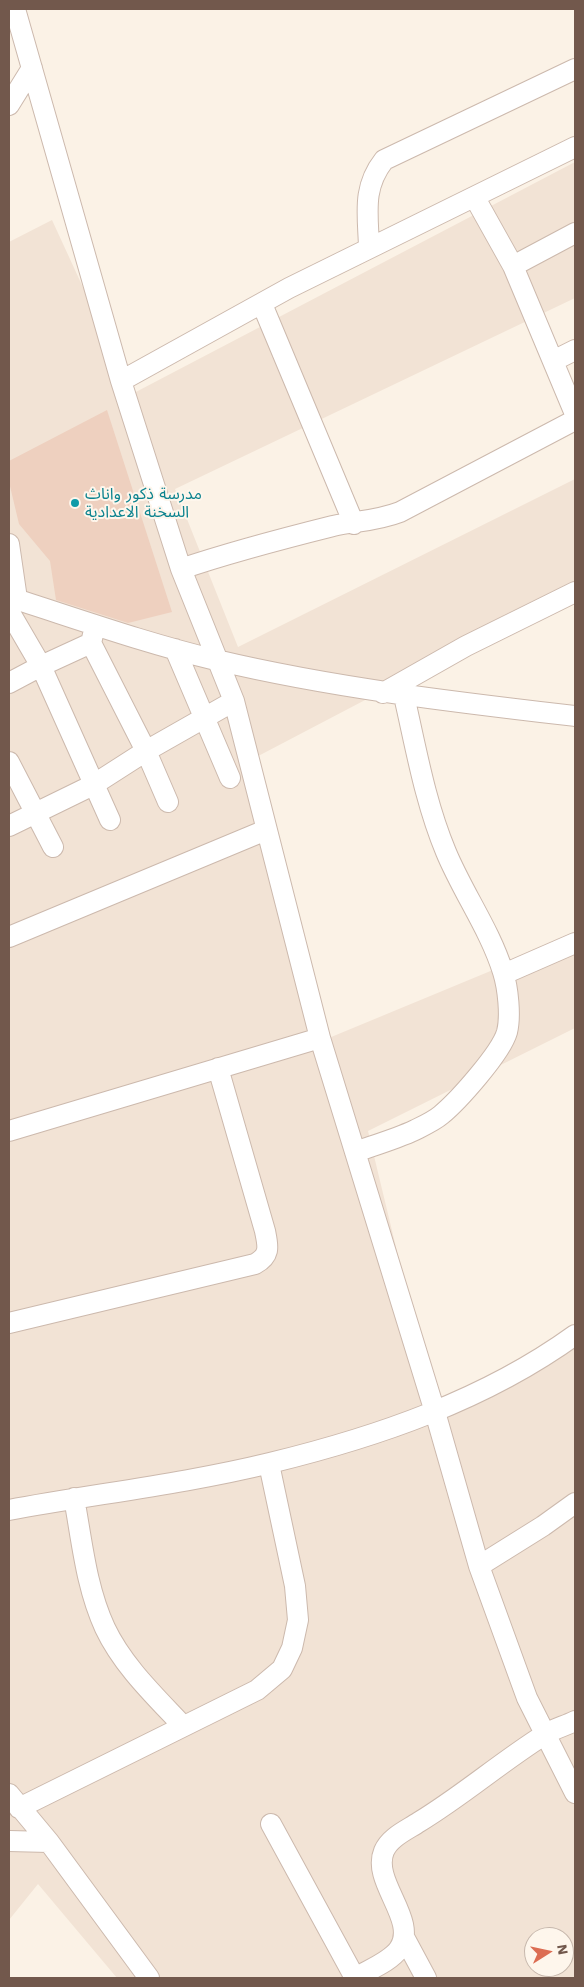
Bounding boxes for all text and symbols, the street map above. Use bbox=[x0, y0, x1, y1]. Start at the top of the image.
place label: مدرسة ذكور واناث السخنة الاعدادية bbox=[85, 484, 202, 522]
marker: مدرسة ذكور واناث السخنة الاعدادية bbox=[69, 497, 81, 509]
north arrow bbox=[524, 1927, 574, 1977]
text: N bbox=[554, 1943, 572, 1956]

